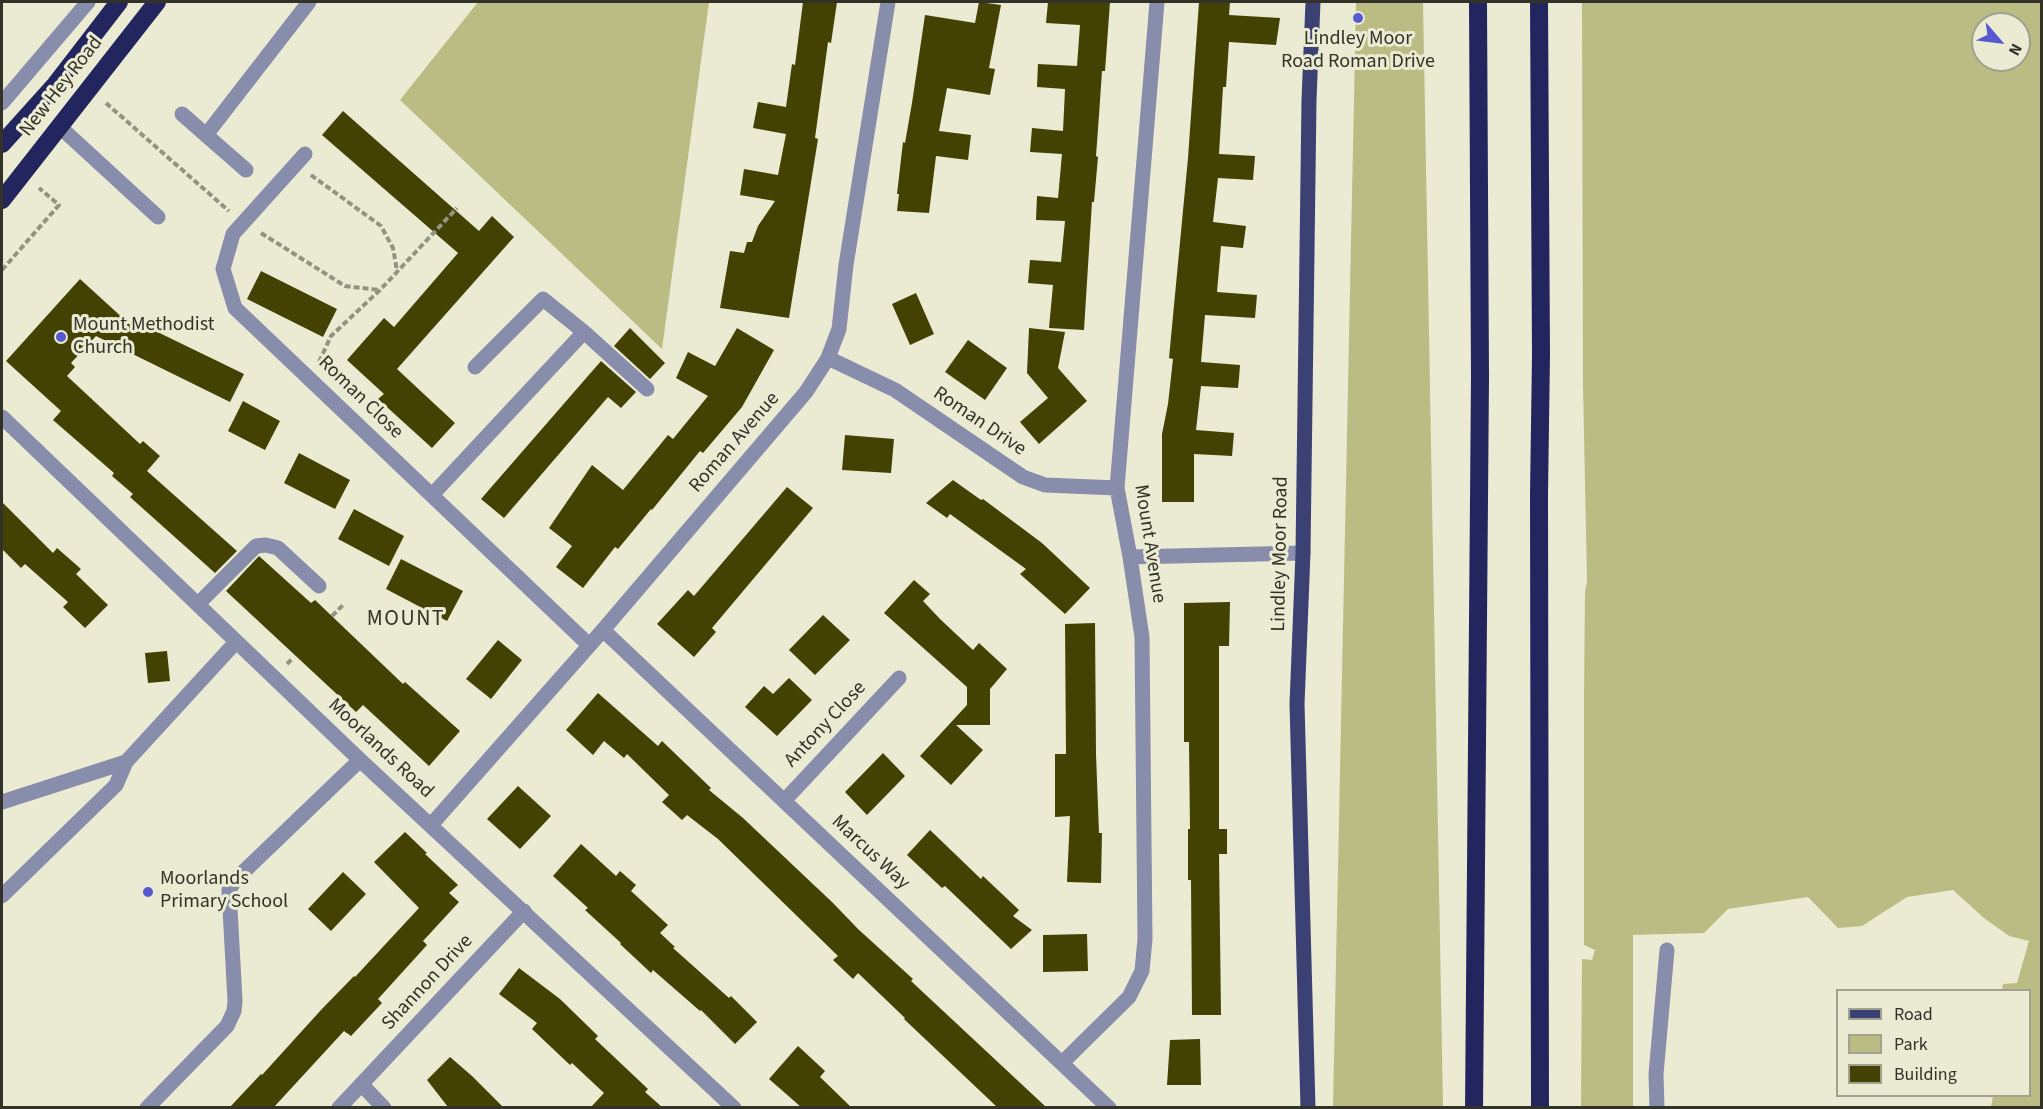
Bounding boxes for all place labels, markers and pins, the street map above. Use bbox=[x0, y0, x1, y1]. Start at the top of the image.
marker: Lindley Moor Road Roman Drive bbox=[1351, 11, 1365, 25]
place label: Lindley Moor Road Roman Drive bbox=[1281, 28, 1435, 75]
place label: Mount Methodist Church bbox=[73, 314, 214, 361]
marker: Mount Methodist Church bbox=[54, 330, 68, 344]
place label: Moorlands Primary School bbox=[160, 868, 288, 915]
marker: Moorlands Primary School bbox=[141, 885, 155, 899]

